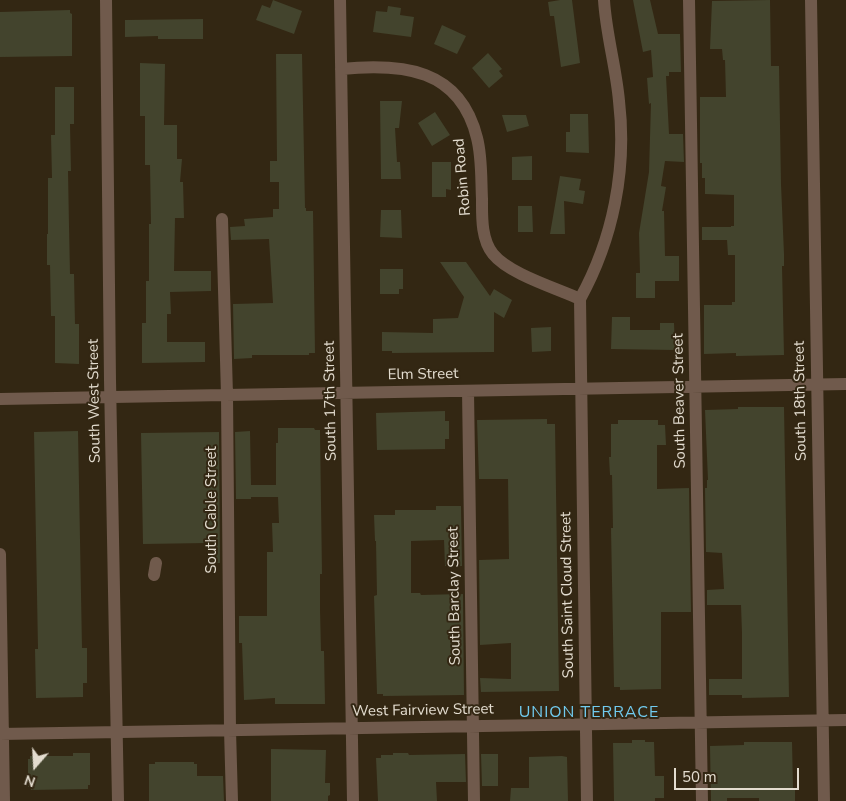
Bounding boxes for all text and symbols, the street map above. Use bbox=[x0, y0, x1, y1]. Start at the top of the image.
street label: Robin Road bbox=[451, 138, 475, 216]
street label: South Beaver Street bbox=[670, 333, 690, 469]
street label: South West Street bbox=[85, 339, 105, 463]
street label: South 17th Street bbox=[321, 341, 341, 461]
street label: South 18th Street bbox=[791, 341, 811, 461]
street label: Elm Street bbox=[387, 365, 459, 385]
street label: South Cable Street bbox=[203, 446, 221, 574]
street label: South Saint Cloud Street bbox=[558, 512, 578, 678]
street label: South Barclay Street bbox=[445, 526, 465, 666]
street label: West Fairview Street bbox=[352, 701, 494, 721]
district label: UNION TERRACE bbox=[517, 703, 661, 723]
north arrow bbox=[10, 741, 60, 791]
scale bar bbox=[676, 758, 801, 790]
text: 50 m bbox=[682, 767, 717, 787]
text: N bbox=[22, 770, 38, 791]

